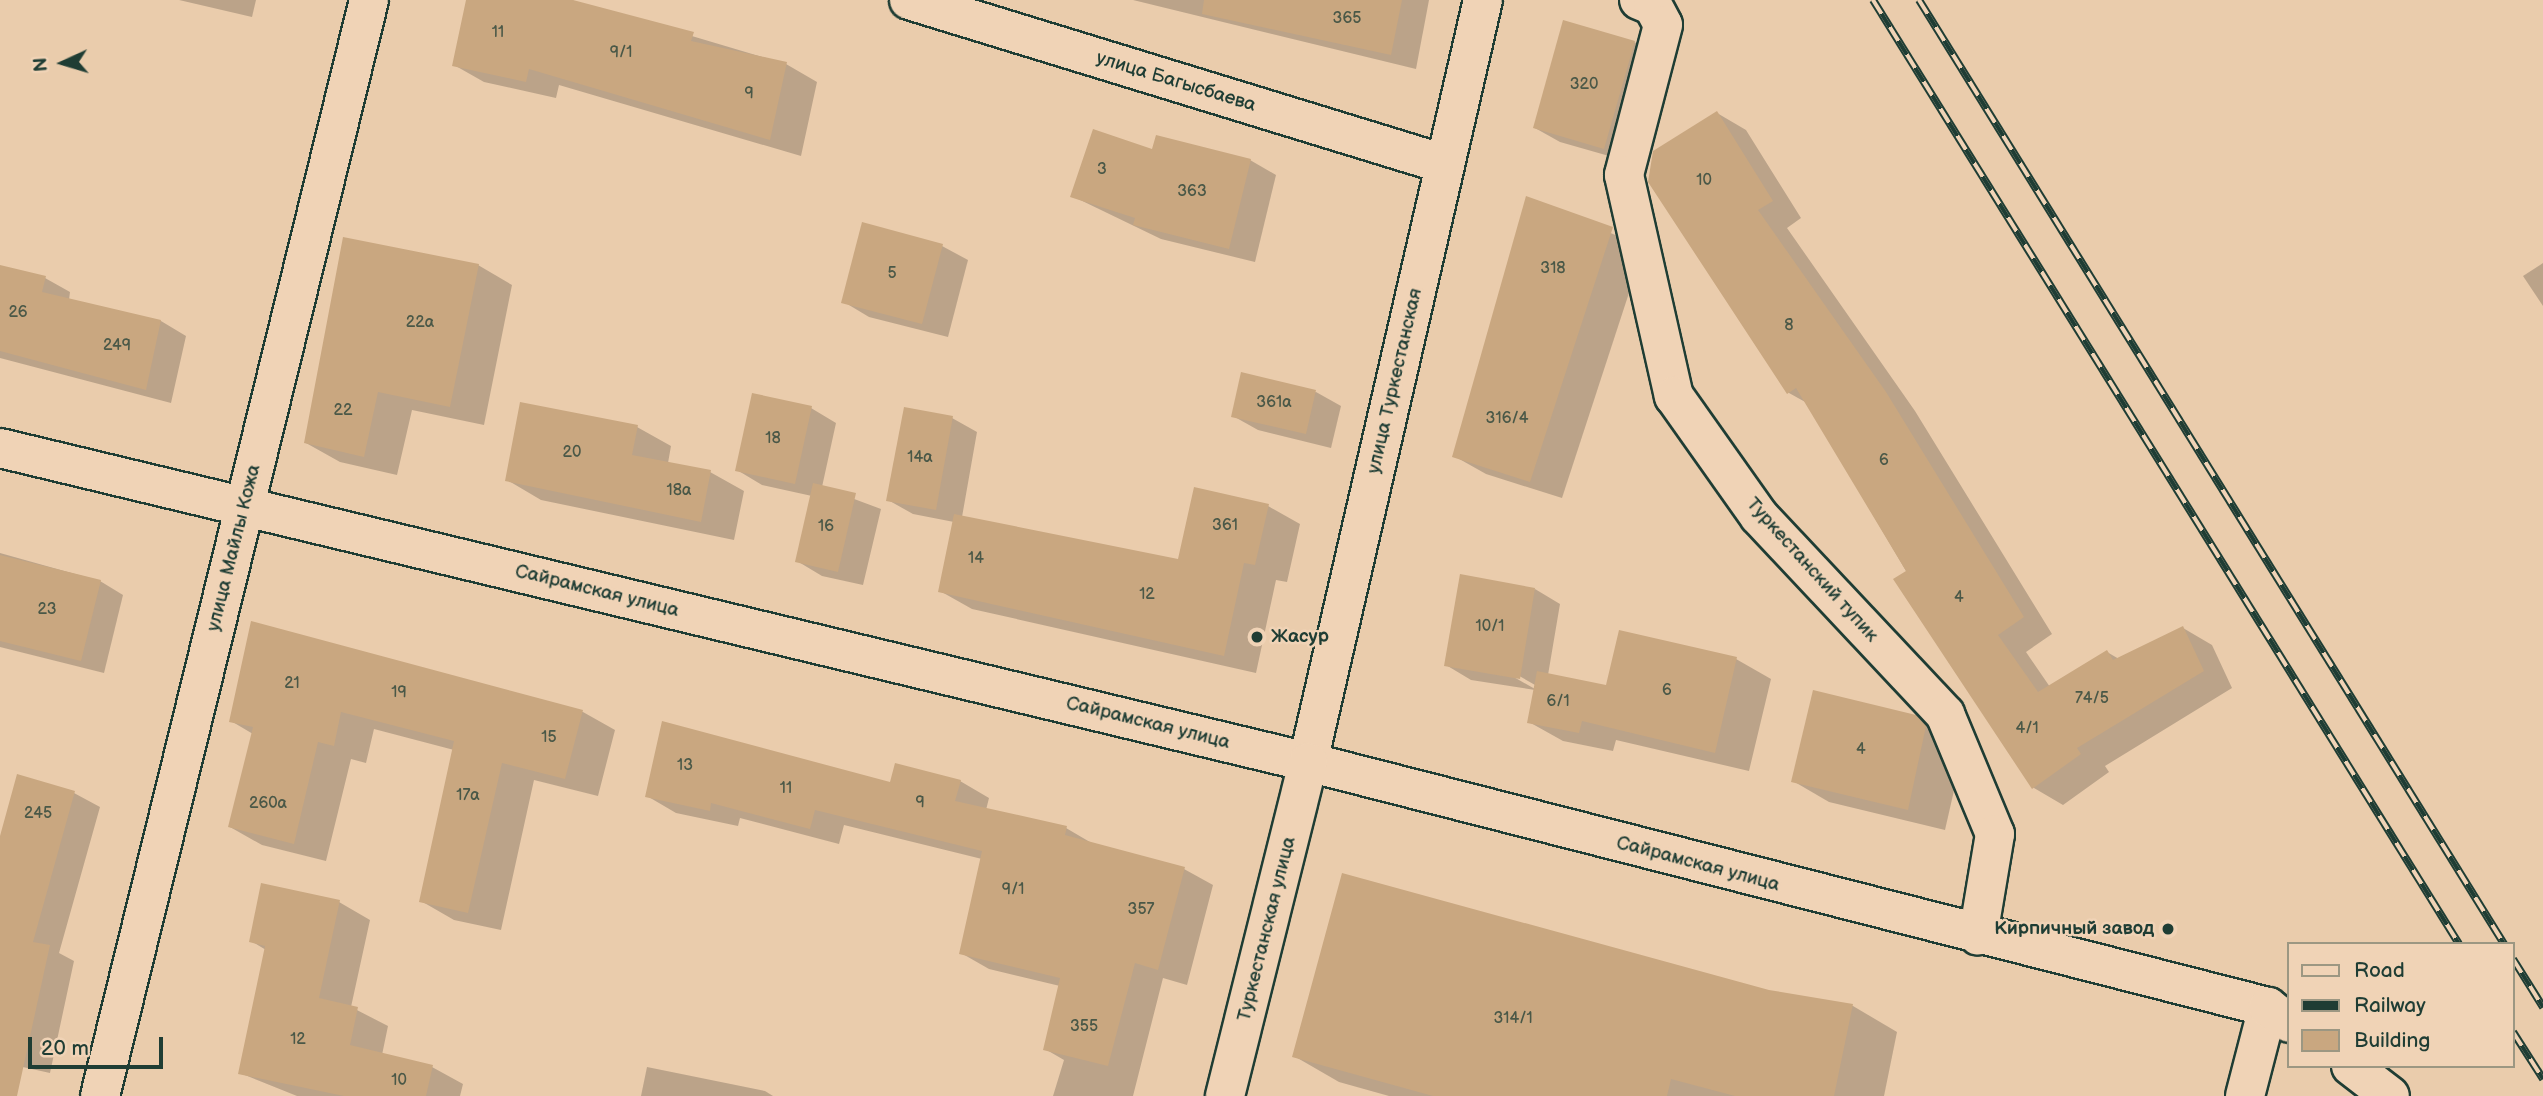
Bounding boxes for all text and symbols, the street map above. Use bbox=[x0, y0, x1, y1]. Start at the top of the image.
house number: 365 bbox=[1333, 9, 1361, 29]
house number: 11 bbox=[492, 23, 504, 43]
north arrow bbox=[28, 28, 98, 98]
house number: 9/1 bbox=[610, 43, 632, 63]
street label: улица Багысбаева bbox=[1093, 47, 1259, 117]
text: N bbox=[30, 57, 54, 72]
house number: 320 bbox=[1570, 75, 1598, 95]
house number: 9 bbox=[744, 84, 754, 104]
house number: 3 bbox=[1097, 160, 1107, 180]
house number: 10 bbox=[1696, 171, 1712, 191]
house number: 363 bbox=[1177, 182, 1207, 202]
house number: 318 bbox=[1540, 259, 1566, 279]
house number: 5 bbox=[887, 264, 897, 284]
street label: улица Туркестанская bbox=[1363, 286, 1427, 476]
house number: 26 bbox=[8, 303, 28, 323]
house number: 22а bbox=[406, 313, 434, 333]
house number: 8 bbox=[1784, 316, 1794, 336]
house number: 249 bbox=[103, 336, 131, 356]
house number: 361а bbox=[1256, 393, 1292, 413]
house number: 22 bbox=[334, 401, 352, 421]
house number: 316/4 bbox=[1486, 409, 1528, 429]
house number: 18 bbox=[765, 429, 781, 449]
house number: 20 bbox=[563, 443, 581, 463]
house number: 14а bbox=[907, 448, 933, 468]
house number: 6 bbox=[1879, 451, 1889, 471]
street label: улица Майлы Кожа bbox=[202, 462, 266, 634]
house number: 18а bbox=[667, 481, 691, 501]
street label: Туркестанский тупик bbox=[1741, 493, 1883, 647]
house number: 361 bbox=[1212, 516, 1238, 536]
house number: 16 bbox=[818, 517, 834, 537]
house number: 14 bbox=[968, 549, 984, 569]
street label: Сайрамская улица bbox=[513, 560, 681, 622]
house number: 12 bbox=[1139, 585, 1155, 605]
house number: 4 bbox=[1954, 588, 1964, 608]
house number: 23 bbox=[38, 600, 56, 620]
house number: 10/1 bbox=[1475, 617, 1505, 637]
place label: Жасур bbox=[1271, 626, 1329, 648]
marker: Жасур bbox=[1249, 629, 1265, 645]
house number: 21 bbox=[284, 674, 300, 694]
house number: 6 bbox=[1662, 681, 1672, 701]
house number: 19 bbox=[391, 683, 407, 703]
house number: 74/5 bbox=[2075, 689, 2109, 709]
street label: Сайрамская улица bbox=[1064, 692, 1232, 754]
house number: 6/1 bbox=[1546, 692, 1570, 712]
house number: 4/1 bbox=[2015, 719, 2039, 739]
house number: 15 bbox=[541, 728, 557, 748]
house number: 4 bbox=[1856, 740, 1866, 760]
house number: 13 bbox=[677, 756, 693, 776]
house number: 11 bbox=[780, 779, 792, 799]
house number: 17а bbox=[456, 786, 480, 806]
house number: 9 bbox=[915, 793, 925, 813]
house number: 260а bbox=[249, 794, 287, 814]
house number: 245 bbox=[24, 804, 52, 824]
street label: Сайрамская улица bbox=[1614, 831, 1782, 897]
street label: Туркестанская улица bbox=[1233, 834, 1301, 1024]
house number: 9/1 bbox=[1002, 880, 1024, 900]
house number: 357 bbox=[1128, 900, 1154, 920]
place label: Кирпичный завод bbox=[1994, 918, 2154, 940]
marker: Кирпичный завод bbox=[2160, 921, 2176, 937]
legend bbox=[2288, 942, 2515, 1068]
text: Road bbox=[2354, 958, 2405, 983]
text: Railway bbox=[2354, 993, 2426, 1018]
house number: 314/1 bbox=[1493, 1009, 1533, 1029]
house number: 355 bbox=[1070, 1017, 1098, 1037]
scale bar bbox=[32, 1023, 166, 1066]
text: Building bbox=[2354, 1028, 2430, 1053]
house number: 12 bbox=[290, 1030, 306, 1050]
text: 20 m bbox=[41, 1036, 89, 1061]
house number: 10 bbox=[391, 1071, 407, 1091]

